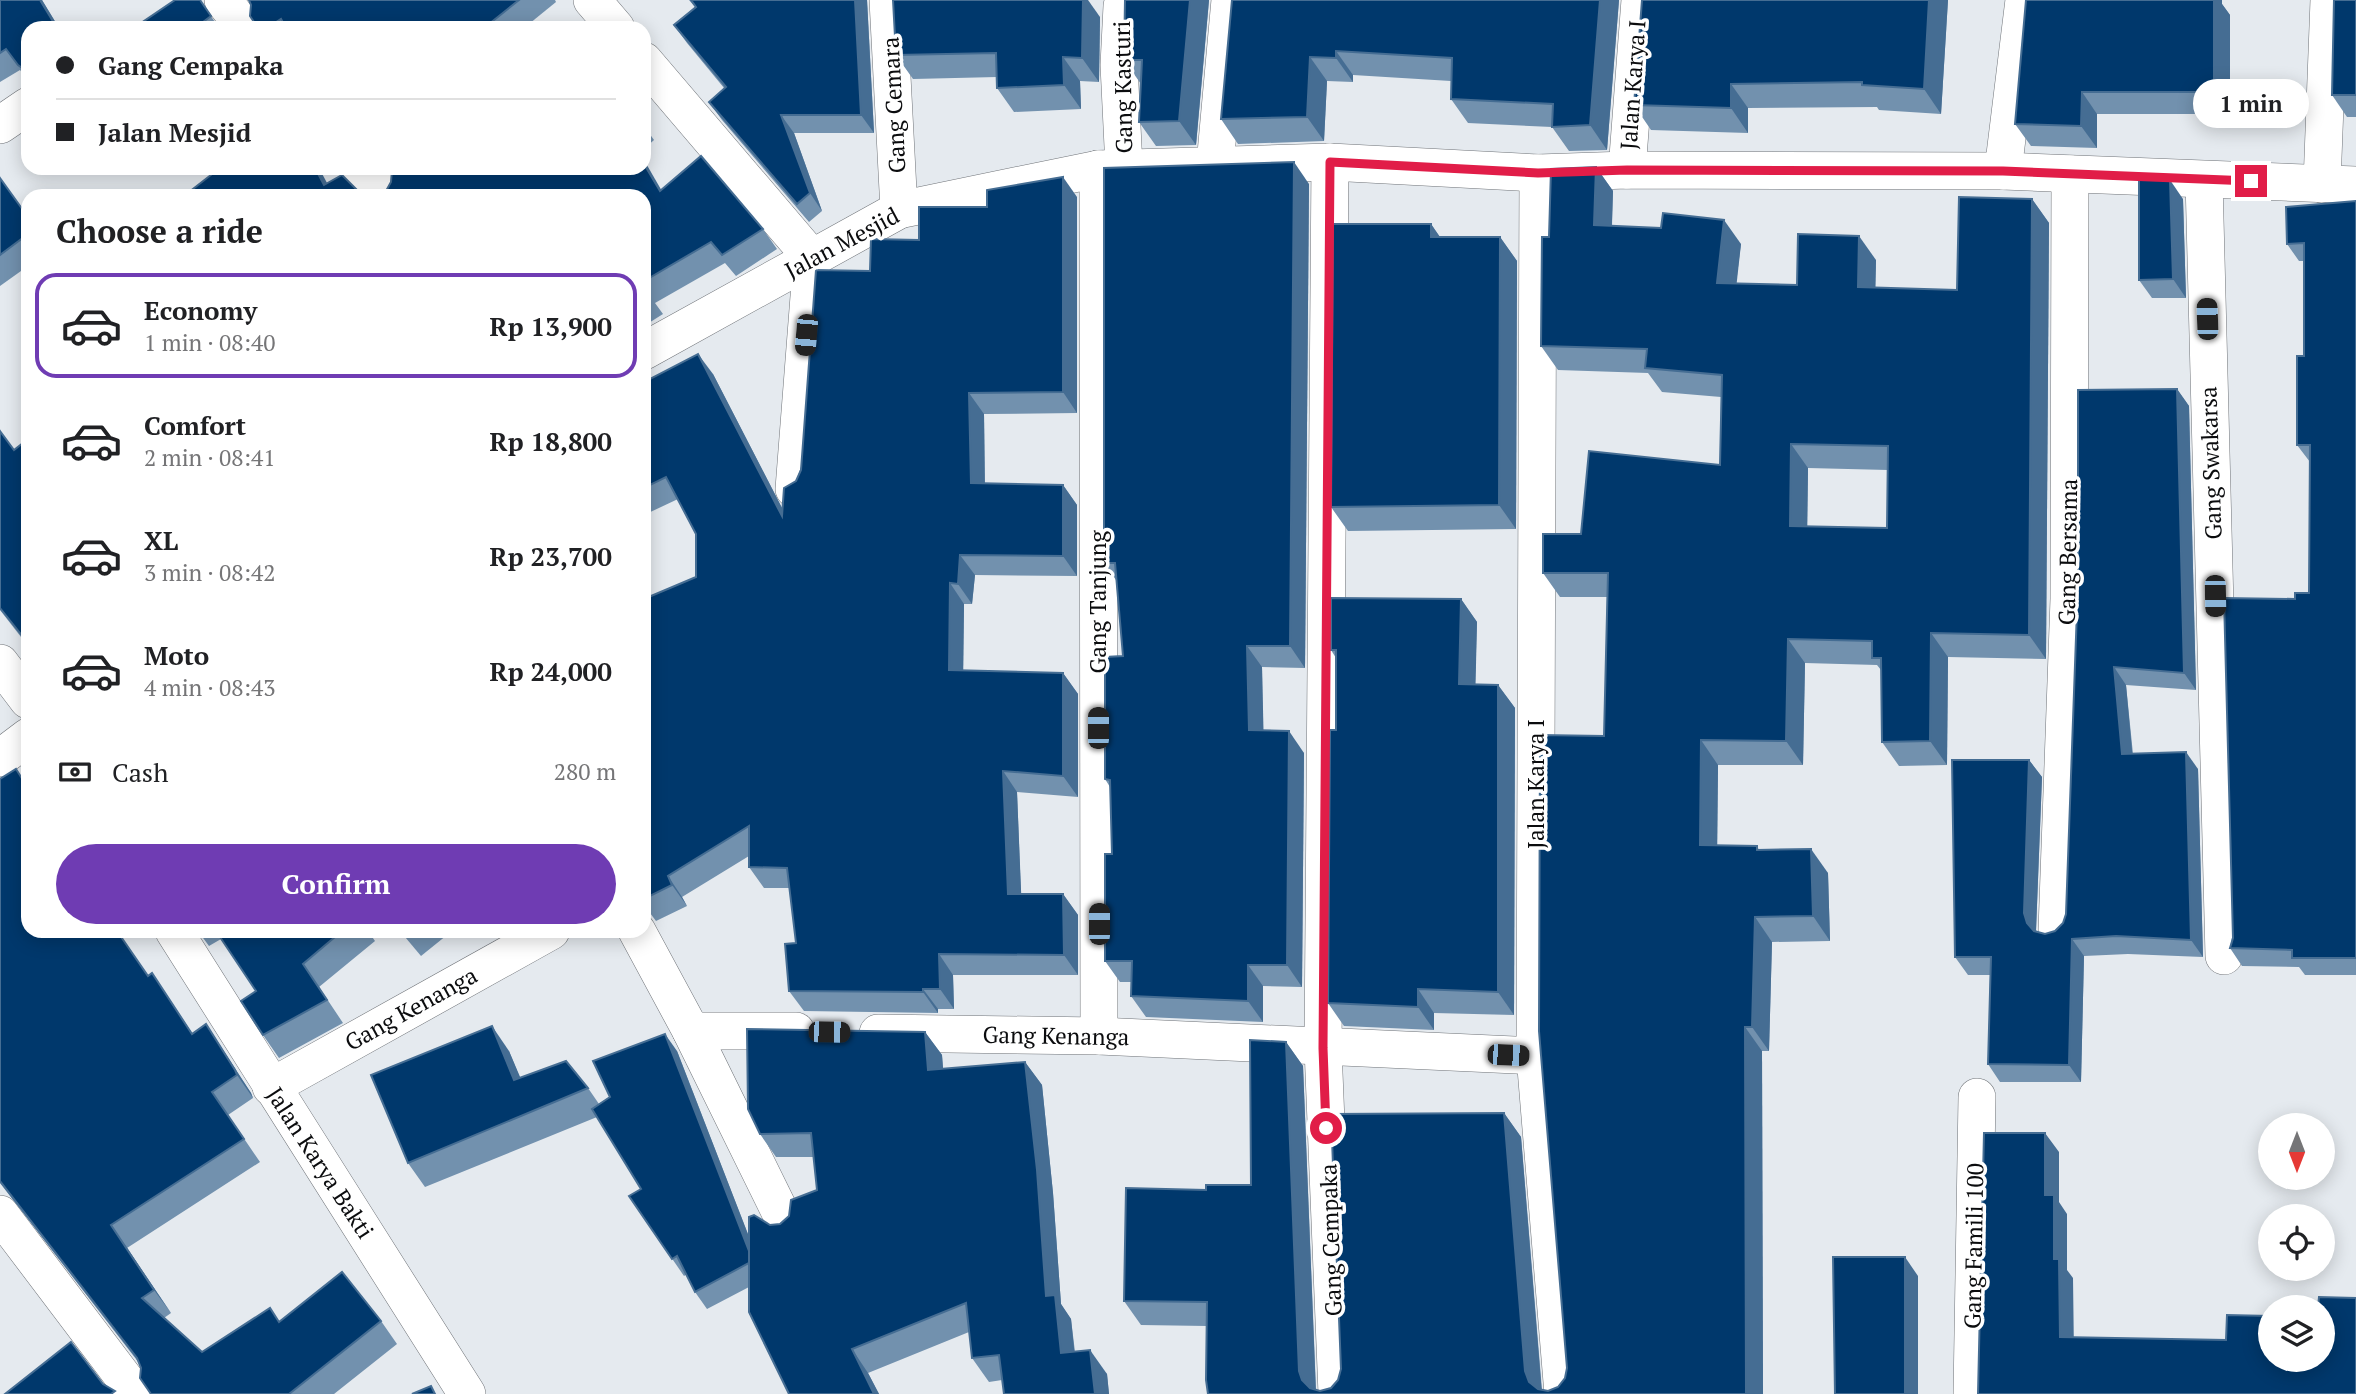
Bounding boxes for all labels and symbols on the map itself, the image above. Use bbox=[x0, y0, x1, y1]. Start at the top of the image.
street label: Jalan Karya I bbox=[1613, 19, 1652, 151]
street label: Gang Kasturi bbox=[1106, 20, 1139, 154]
street label: Gang Cemara bbox=[874, 36, 913, 174]
callout: 1 min bbox=[2193, 80, 2309, 128]
route end bbox=[2235, 165, 2267, 197]
street label: Jalan Mesjid bbox=[779, 199, 904, 286]
car bbox=[2196, 298, 2219, 340]
car bbox=[794, 313, 819, 357]
street label: Gang Swakarsa bbox=[2192, 385, 2229, 540]
street label: Gang Bersama bbox=[2051, 478, 2084, 625]
street label: Gang Tanjung bbox=[1082, 530, 1113, 674]
car bbox=[2205, 575, 2226, 617]
car bbox=[1088, 707, 1109, 749]
street label: Jalan Karya I bbox=[1520, 719, 1551, 849]
car bbox=[1089, 903, 1110, 945]
street label: Gang Kenanga bbox=[339, 959, 483, 1058]
street label: Gang Kenanga bbox=[982, 1019, 1130, 1052]
car bbox=[808, 1021, 851, 1043]
car bbox=[1487, 1044, 1530, 1066]
street label: Jalan Karya Bakti bbox=[260, 1081, 381, 1245]
route start bbox=[1310, 1112, 1342, 1144]
north arrow bbox=[2258, 1113, 2334, 1190]
street label: Gang Cempaka bbox=[1312, 1163, 1349, 1317]
street label: Gang Famili 100 bbox=[1957, 1163, 1990, 1329]

